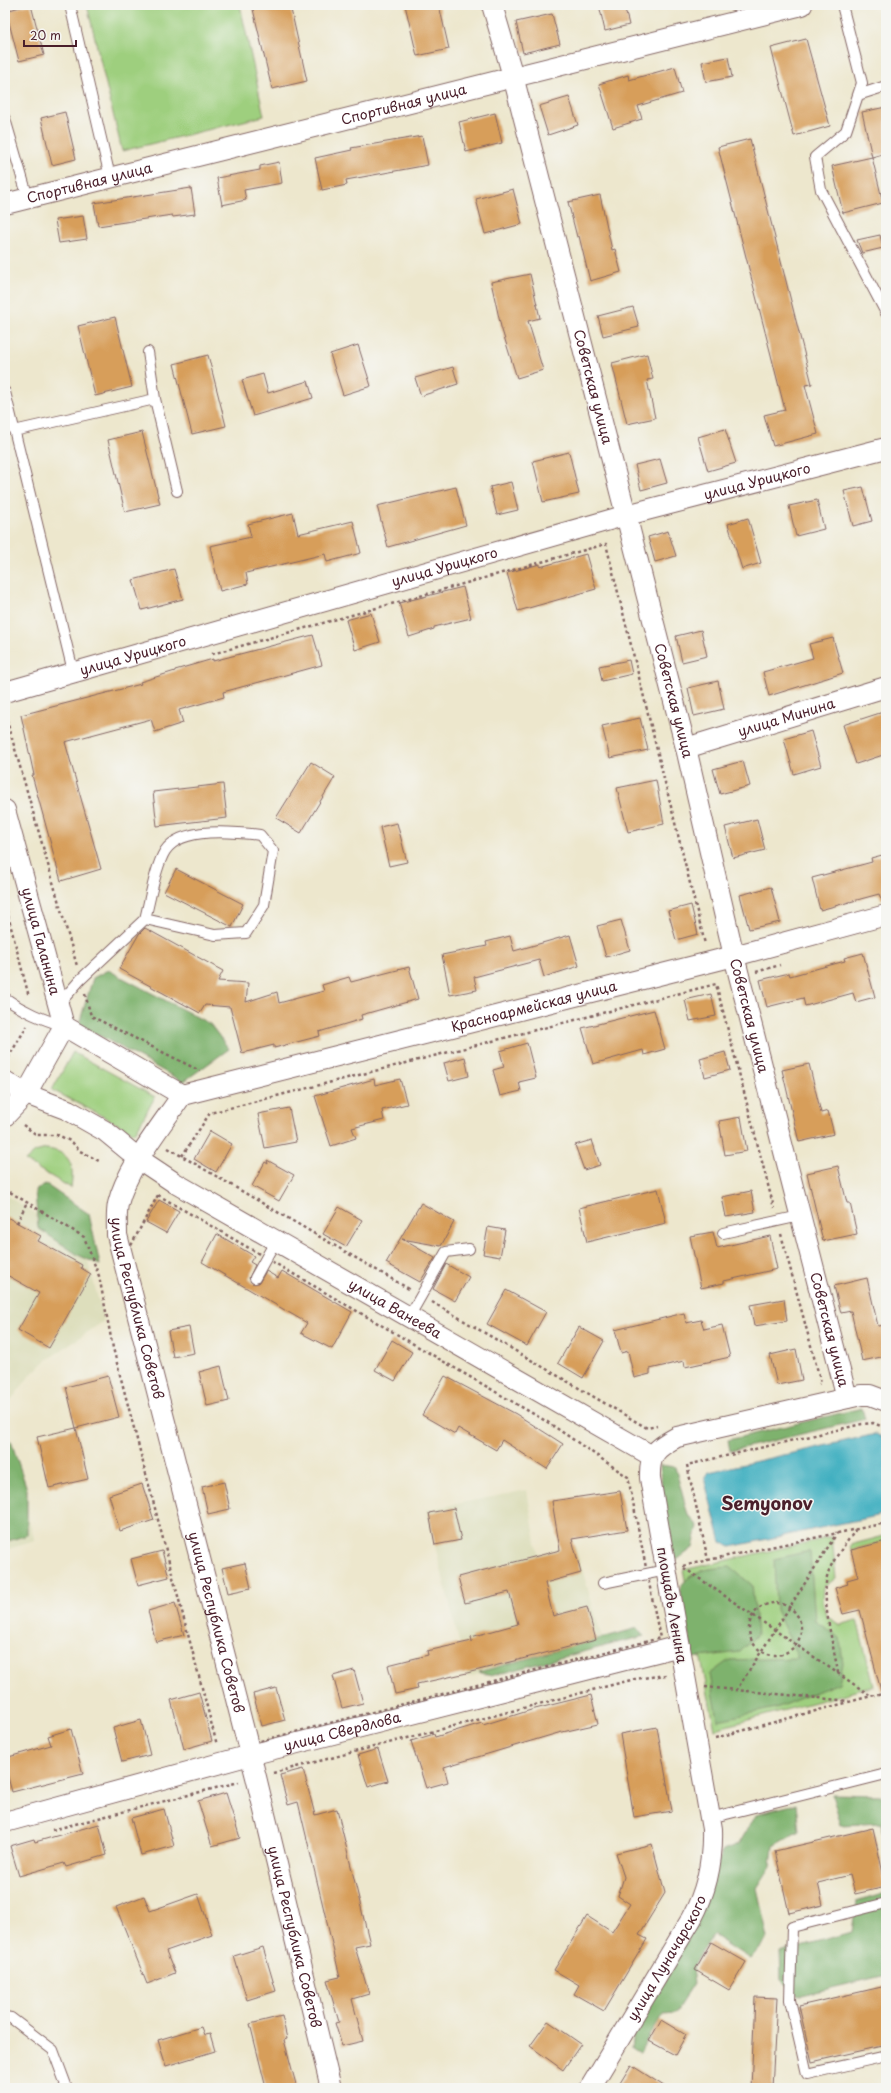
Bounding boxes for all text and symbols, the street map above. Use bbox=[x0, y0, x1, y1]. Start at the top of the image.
scale bar bbox=[24, 22, 76, 48]
text: 20 m bbox=[30, 26, 61, 44]
street label: Спортивная улица bbox=[339, 78, 469, 130]
street label: Спортивная улица bbox=[24, 157, 154, 208]
street label: Советская улица bbox=[569, 327, 618, 446]
street label: улица Урицкого bbox=[701, 457, 813, 505]
street label: улица Урицкого bbox=[389, 541, 500, 592]
street label: улица Урицкого bbox=[77, 630, 188, 680]
street label: Советская улица bbox=[649, 641, 699, 760]
street label: улица Минина bbox=[735, 692, 838, 742]
street label: улица Галанина bbox=[17, 885, 66, 997]
street label: Советская улица bbox=[725, 956, 775, 1075]
street label: Красноармейская улица bbox=[449, 975, 619, 1037]
street label: улица Республика Советов bbox=[107, 1217, 170, 1401]
street label: Советская улица bbox=[805, 1270, 855, 1389]
street label: улица Ванеева bbox=[345, 1273, 446, 1344]
district label: Semyonov bbox=[721, 1489, 814, 1516]
street label: улица Республика Советов bbox=[183, 1529, 250, 1715]
street label: площадь Ленина bbox=[652, 1545, 693, 1665]
street label: улица Свердлова bbox=[281, 1706, 403, 1756]
street label: улица Республика Советов bbox=[263, 1843, 327, 2030]
street label: улица Луначарского bbox=[622, 1892, 711, 2025]

